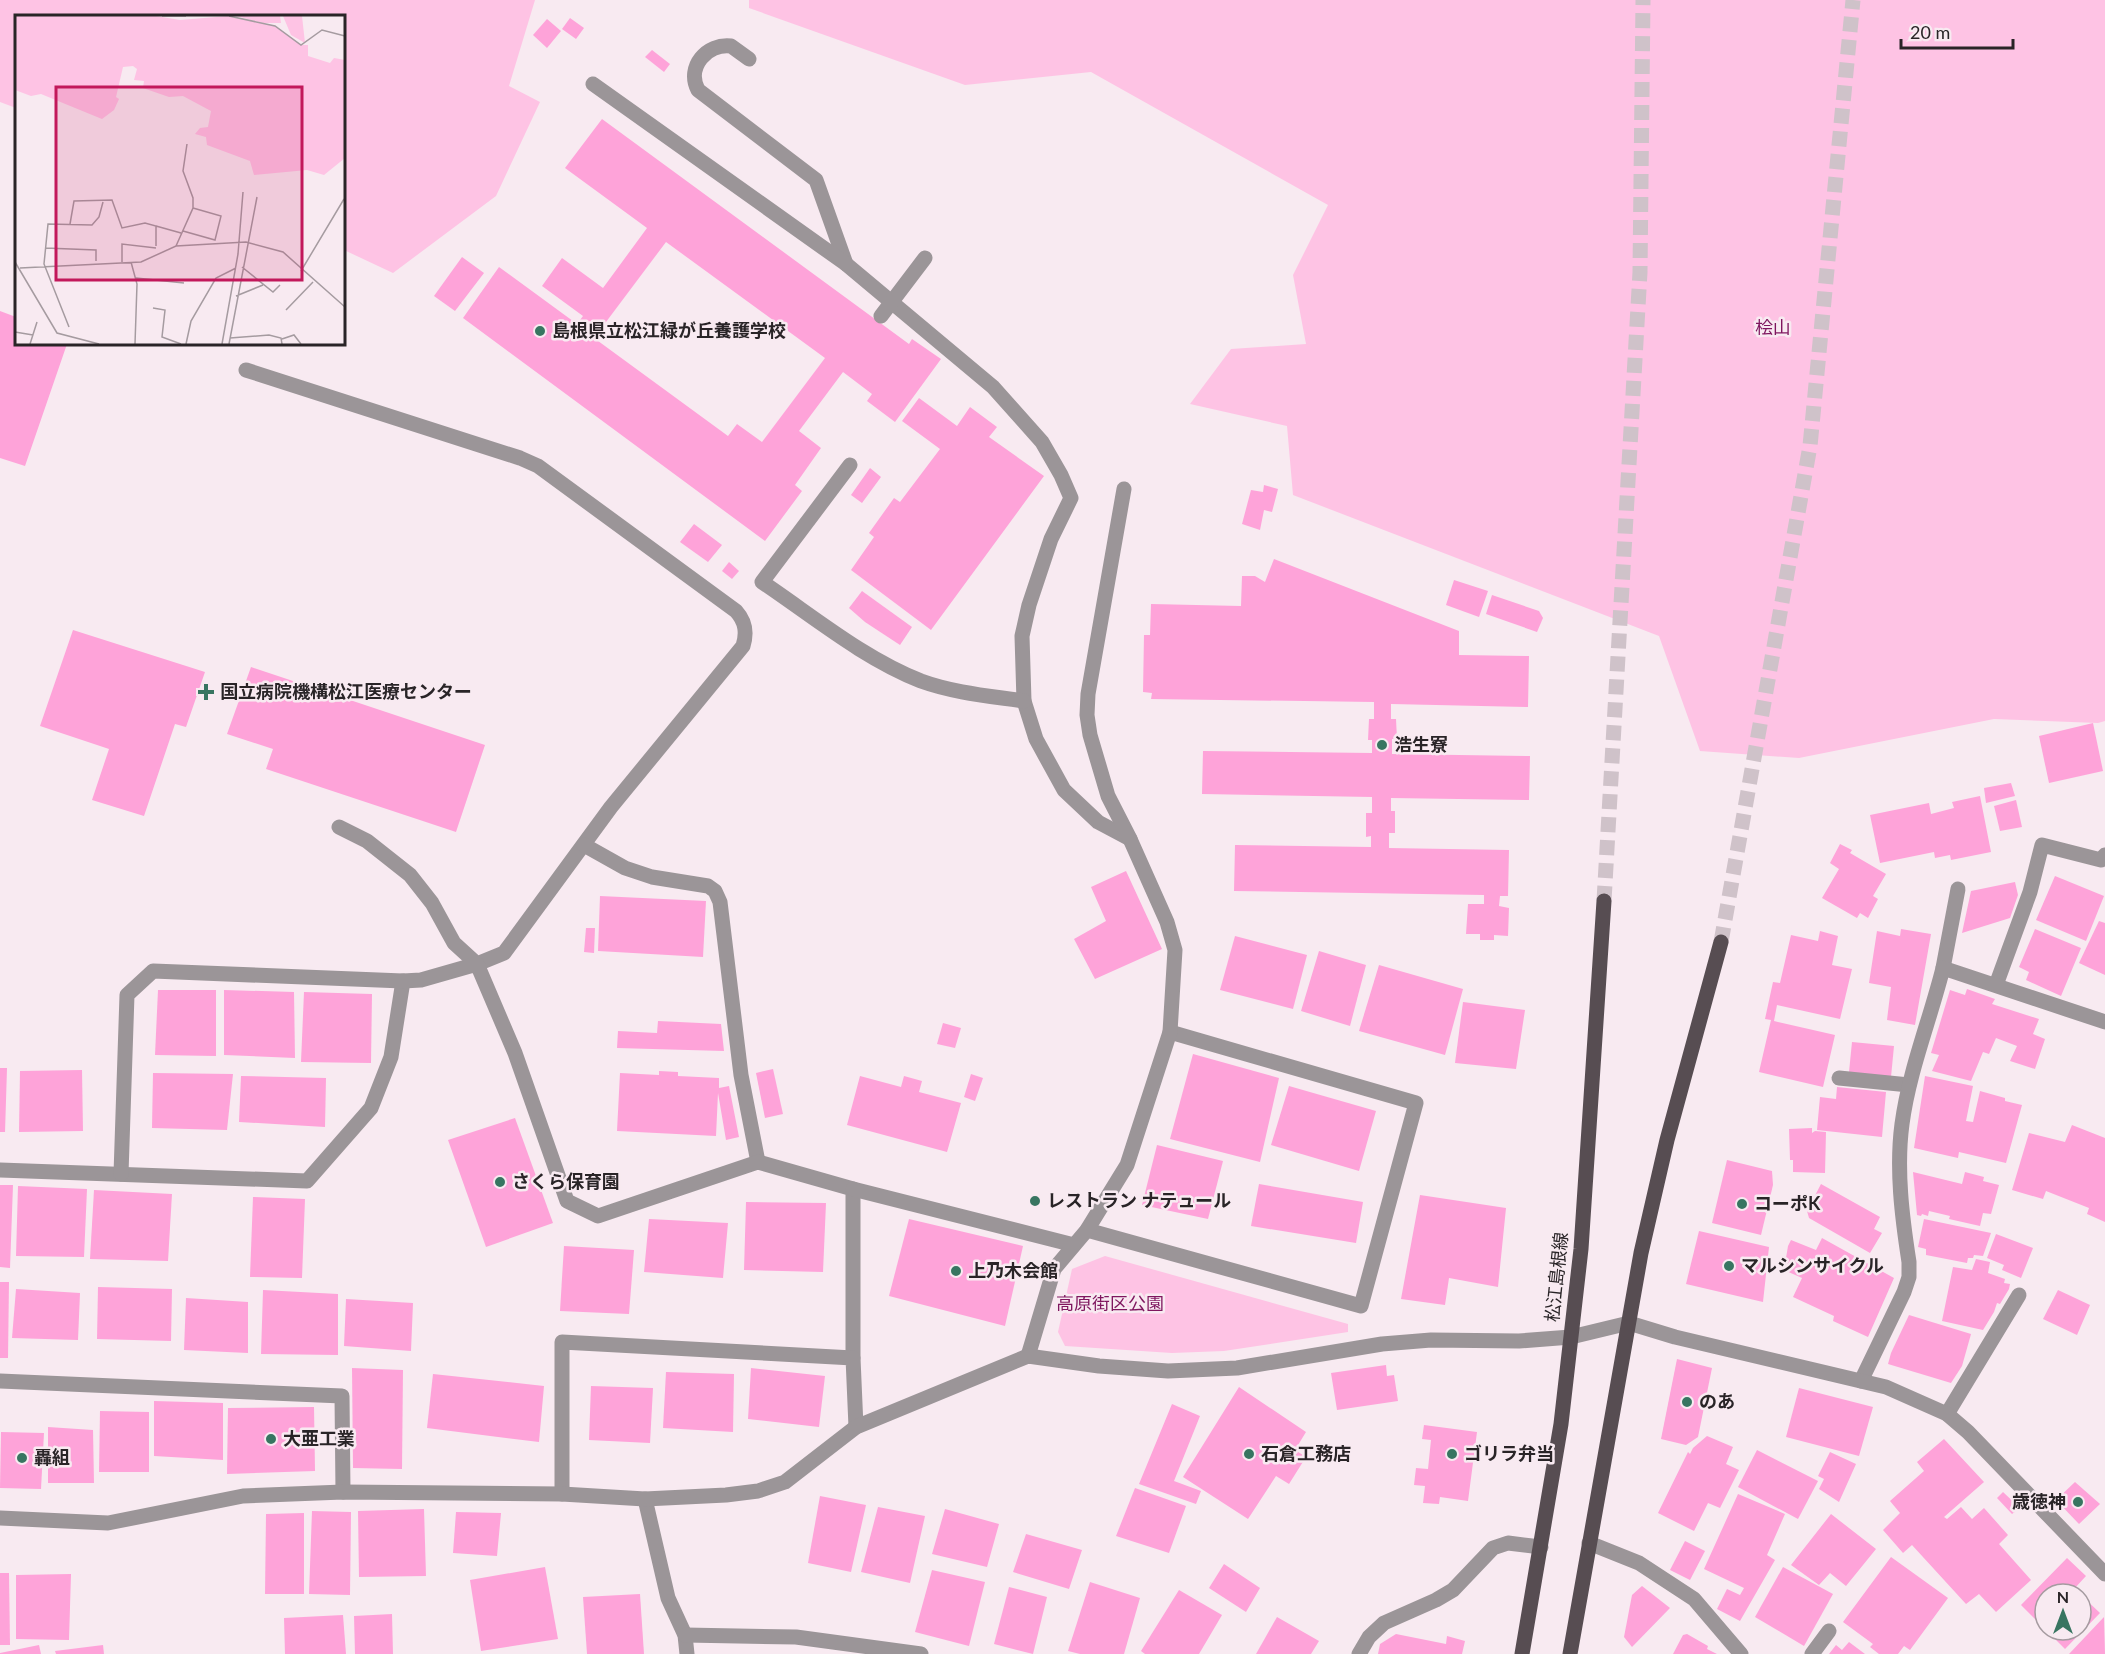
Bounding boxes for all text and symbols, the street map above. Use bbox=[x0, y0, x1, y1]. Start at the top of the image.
scale bar bbox=[1901, 12, 2014, 50]
inset map bbox=[15, 15, 345, 345]
text: 20 m bbox=[1910, 21, 1950, 43]
park label: 桧山 bbox=[1755, 316, 1791, 338]
place label: 島根県立松江緑が丘養護学校 bbox=[552, 319, 786, 341]
marker: 島根県立松江緑が丘養護学校 bbox=[533, 324, 547, 338]
place label: 国立病院機構松江医療センター bbox=[220, 680, 472, 702]
marker: 国立病院機構松江医療センター bbox=[197, 683, 215, 701]
place label: 浩生寮 bbox=[1394, 733, 1448, 755]
marker: 浩生寮 bbox=[1375, 738, 1389, 752]
place label: さくら保育園 bbox=[512, 1170, 620, 1192]
marker: さくら保育園 bbox=[493, 1175, 507, 1189]
place label: レストラン ナテュール bbox=[1047, 1189, 1231, 1211]
place label: コーポK bbox=[1754, 1192, 1821, 1214]
marker: レストラン ナテュール bbox=[1028, 1194, 1042, 1208]
marker: コーポK bbox=[1735, 1197, 1749, 1211]
street label: 松江島根線 bbox=[1540, 1231, 1572, 1323]
place label: マルシンサイクル bbox=[1741, 1254, 1884, 1276]
place label: 上乃木会館 bbox=[968, 1259, 1058, 1281]
marker: マルシンサイクル bbox=[1722, 1259, 1736, 1273]
marker: 上乃木会館 bbox=[949, 1264, 963, 1278]
park label: 高原街区公園 bbox=[1056, 1292, 1164, 1314]
place label: のあ bbox=[1699, 1390, 1735, 1412]
marker: のあ bbox=[1680, 1395, 1694, 1409]
place label: 大亜工業 bbox=[283, 1427, 355, 1449]
marker: 大亜工業 bbox=[264, 1432, 278, 1446]
place label: 石倉工務店 bbox=[1261, 1442, 1351, 1464]
place label: ゴリラ弁当 bbox=[1464, 1442, 1554, 1464]
place label: 轟組 bbox=[34, 1446, 70, 1468]
marker: 石倉工務店 bbox=[1242, 1447, 1256, 1461]
marker: ゴリラ弁当 bbox=[1445, 1447, 1459, 1461]
marker: 轟組 bbox=[15, 1451, 29, 1465]
place label: 歳徳神 bbox=[2012, 1490, 2066, 1512]
marker: 歳徳神 bbox=[2071, 1495, 2085, 1509]
north arrow bbox=[2033, 1582, 2093, 1642]
text: N bbox=[2057, 1587, 2069, 1606]

